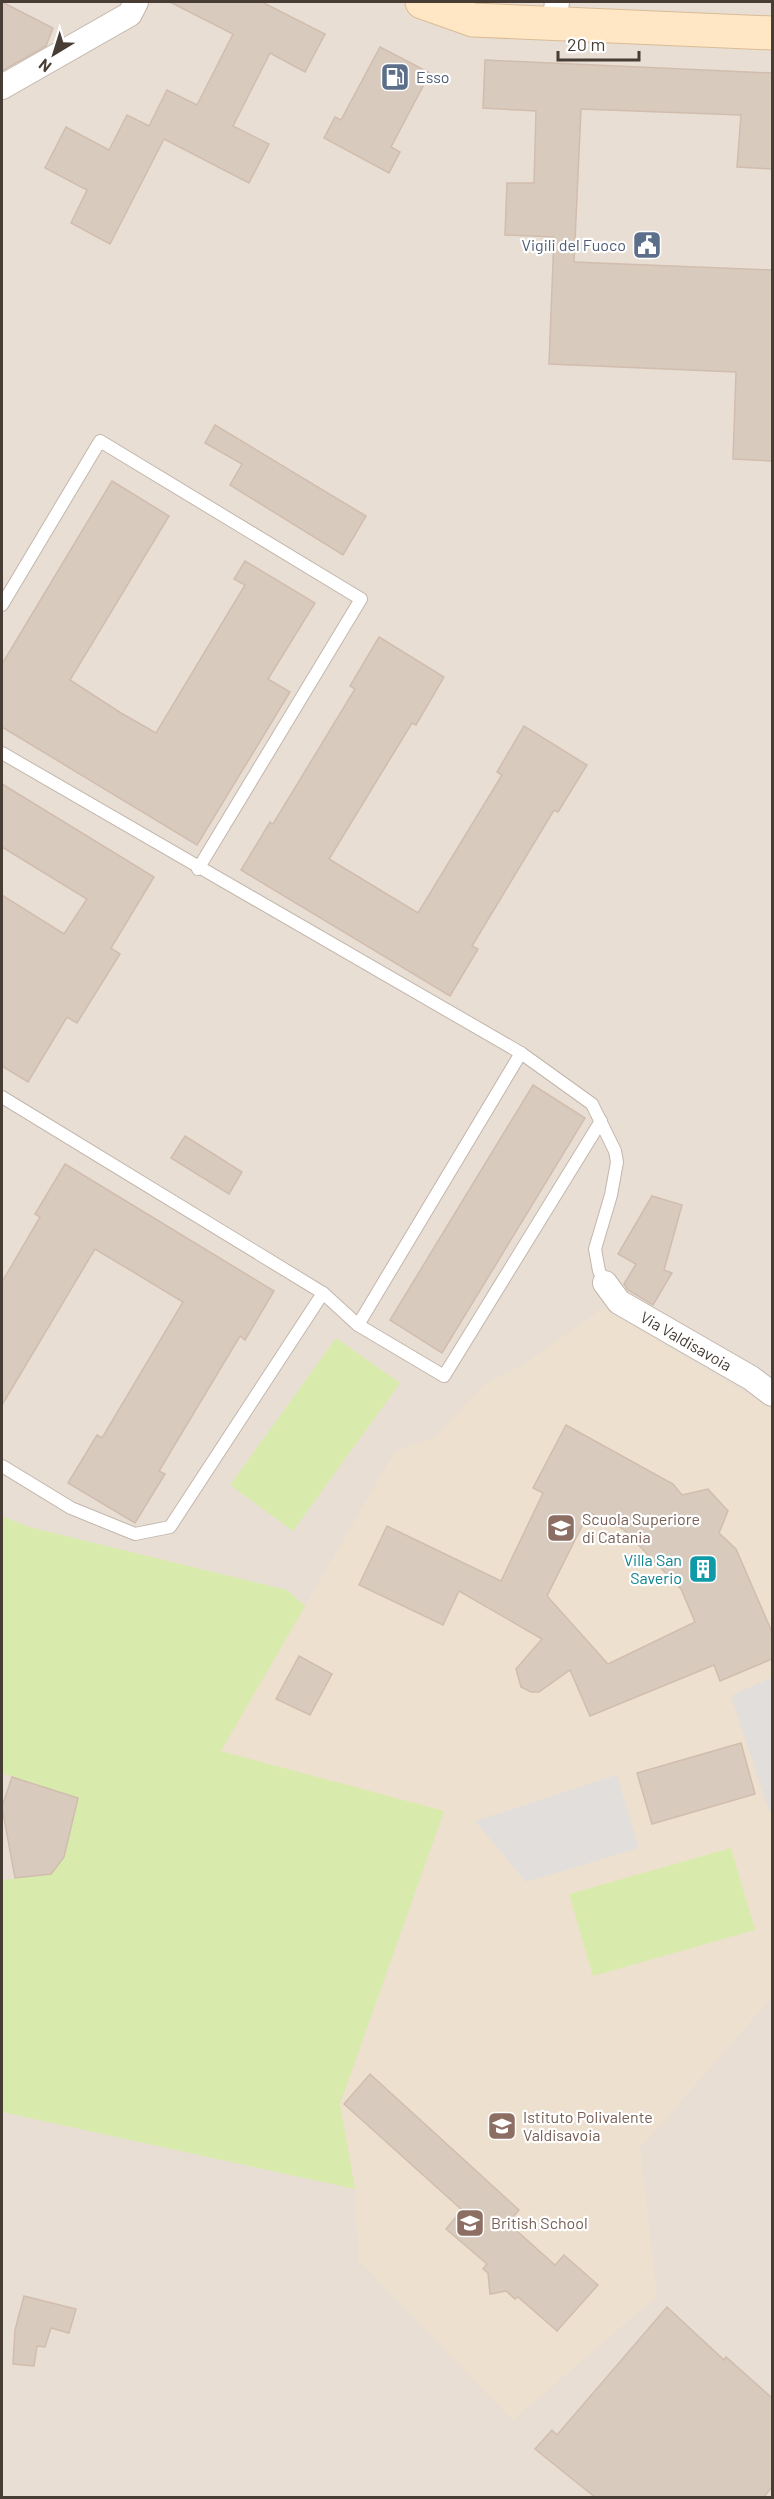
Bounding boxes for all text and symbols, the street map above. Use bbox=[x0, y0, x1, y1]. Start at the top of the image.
north arrow bbox=[24, 24, 84, 84]
scale bar bbox=[558, 24, 639, 62]
text: 20 m bbox=[567, 33, 605, 55]
text: N bbox=[34, 55, 54, 77]
fuel station icon: Esso bbox=[379, 61, 411, 93]
place label: Esso bbox=[416, 67, 450, 86]
public building icon: Vigili del Fuoco bbox=[631, 229, 663, 261]
place label: Vigili del Fuoco bbox=[522, 235, 626, 254]
street label: Via Valdisavoia bbox=[637, 1307, 735, 1374]
place label: Scuola Superiore di Catania bbox=[582, 1509, 700, 1546]
school or university icon: Scuola Superiore di Catania bbox=[545, 1512, 577, 1544]
place label: Villa San Saverio bbox=[624, 1550, 682, 1587]
building icon: Villa San Saverio bbox=[687, 1553, 719, 1585]
place label: Istituto Polivalente Valdisavoia bbox=[523, 2107, 653, 2144]
school or university icon: Istituto Polivalente Valdisavoia bbox=[486, 2110, 518, 2142]
school or university icon: British School bbox=[454, 2207, 486, 2239]
place label: British School bbox=[491, 2213, 588, 2232]

